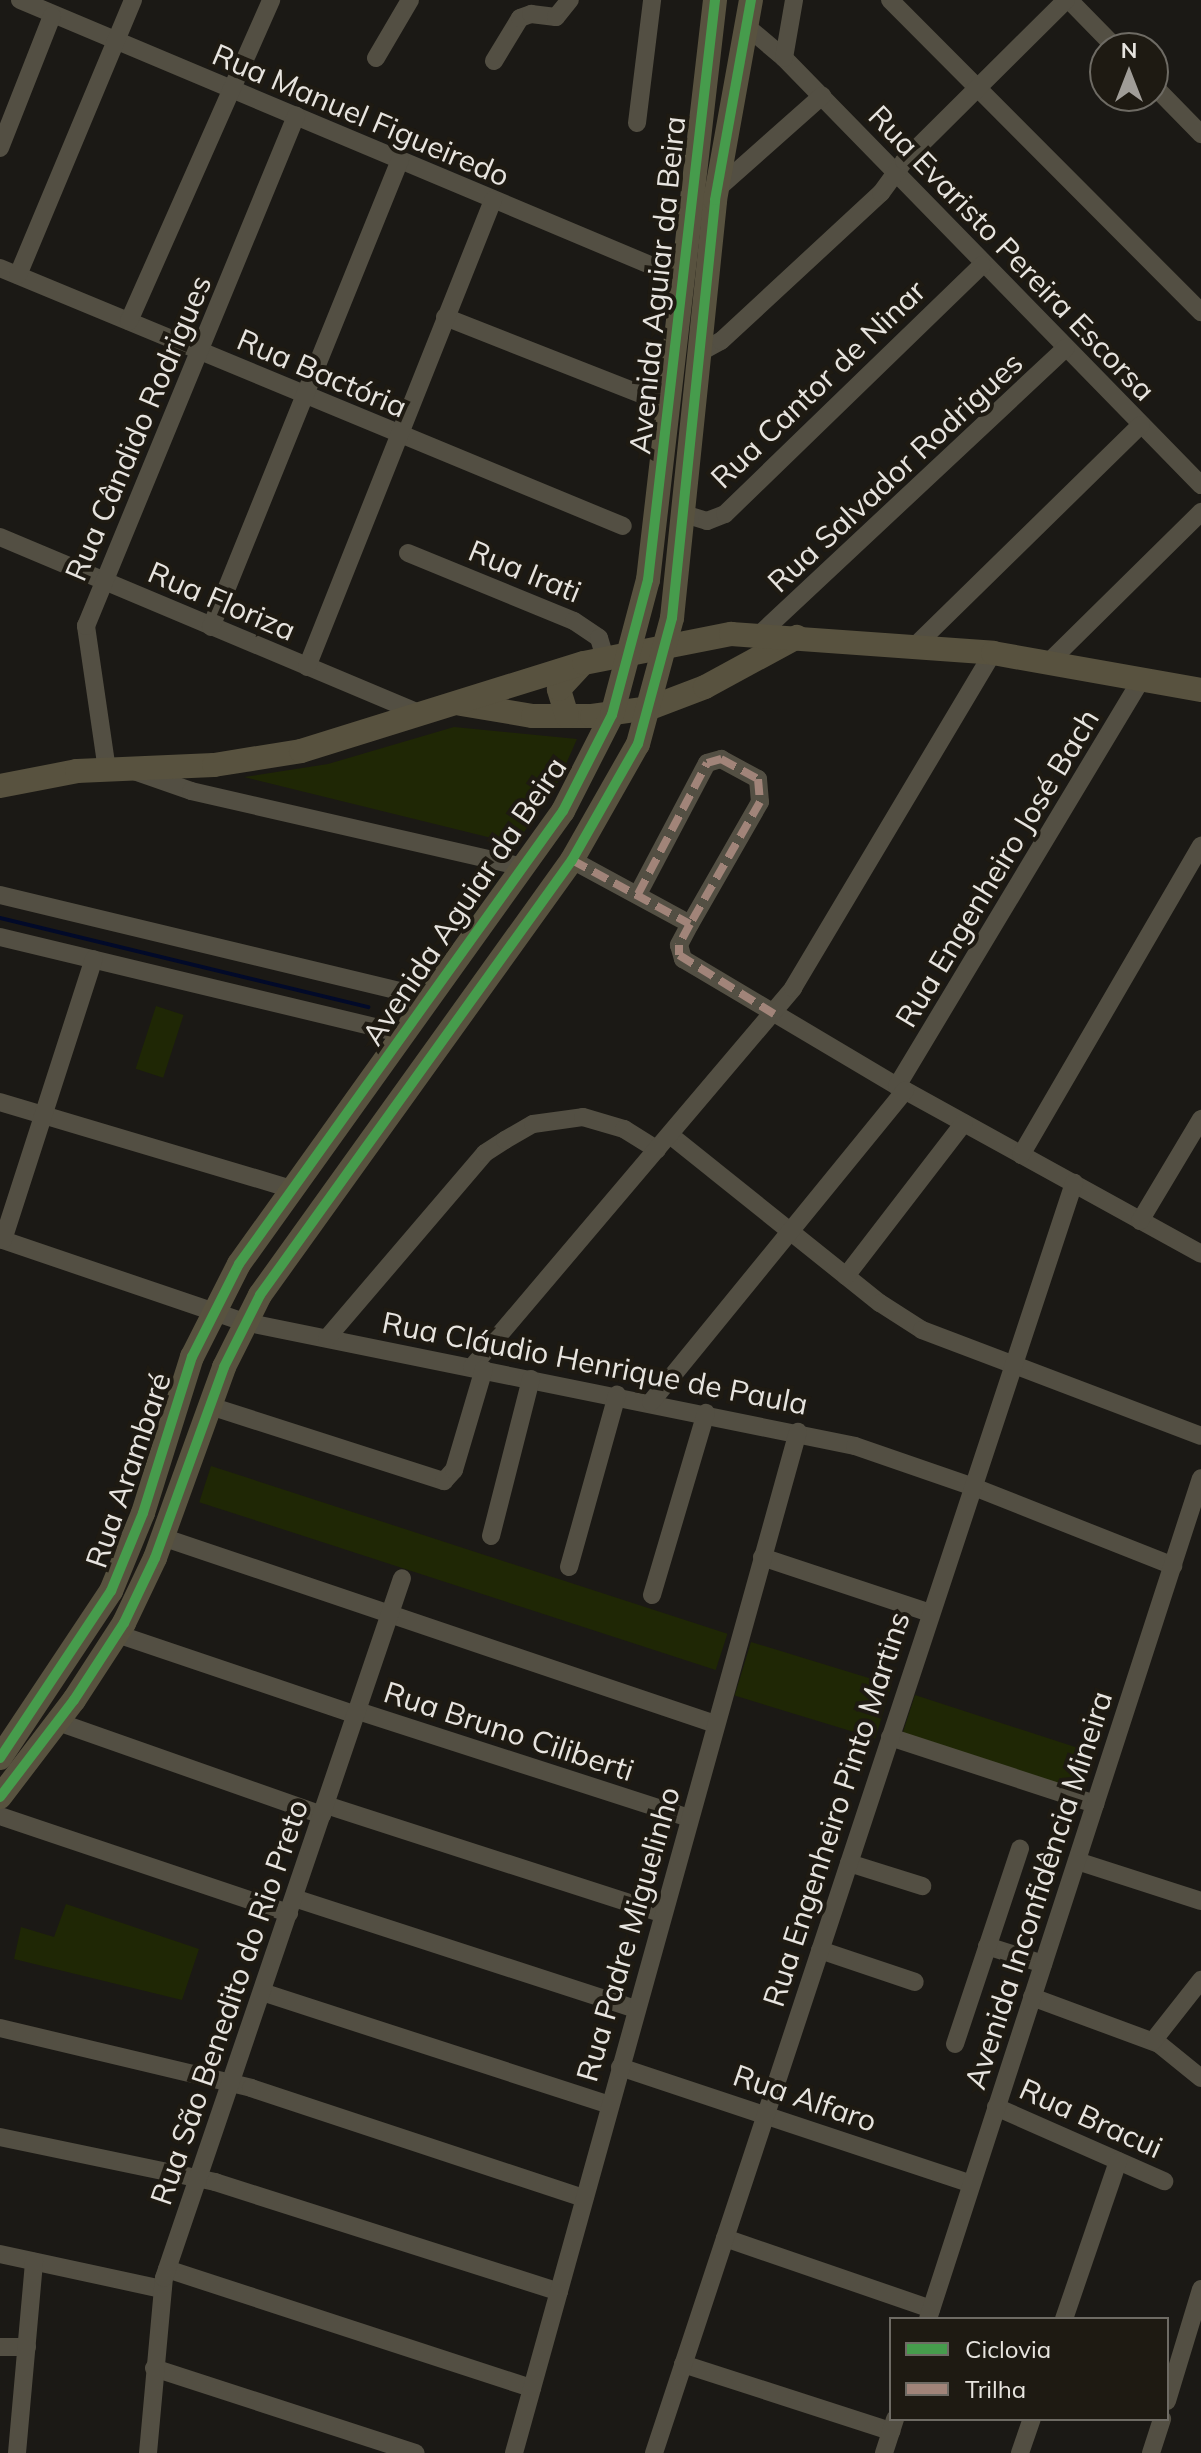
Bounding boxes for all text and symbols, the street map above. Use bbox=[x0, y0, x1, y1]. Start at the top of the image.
north arrow bbox=[1089, 32, 1169, 112]
street label: Rua Manuel Figueiredo bbox=[207, 36, 515, 194]
text: N bbox=[1121, 36, 1137, 64]
street label: Rua Evaristo Pereira Escorsa bbox=[861, 98, 1163, 408]
street label: Avenida Aguiar da Beira bbox=[621, 114, 693, 456]
street label: Rua Cândido Rodrigues bbox=[57, 270, 219, 586]
street label: Rua Cantor de Ninar bbox=[703, 272, 933, 496]
street label: Rua Bactória bbox=[232, 321, 412, 425]
street label: Rua Salvador Rodrigues bbox=[760, 344, 1030, 600]
street label: Rua Irati bbox=[464, 532, 586, 610]
street label: Rua Floriza bbox=[143, 554, 301, 648]
street label: Rua Engenheiro José Bach bbox=[888, 702, 1106, 1034]
street label: Avenida Aguiar da Beira bbox=[354, 750, 574, 1052]
street label: Rua Cláudio Henrique de Paula bbox=[379, 1304, 811, 1422]
street label: Rua Arambaré bbox=[78, 1368, 178, 1572]
street label: Rua Engenheiro Pinto Martins bbox=[755, 1607, 917, 2011]
street label: Rua Bruno Ciliberti bbox=[380, 1674, 638, 1788]
street label: Avenida Inconfidência Mineira bbox=[957, 1687, 1119, 2093]
street label: Rua Padre Miguelinho bbox=[569, 1783, 687, 2085]
street label: Rua São Benedito do Rio Preto bbox=[143, 1795, 315, 2209]
street label: Rua Alfaro bbox=[729, 2057, 881, 2139]
street label: Rua Bracui bbox=[1014, 2071, 1168, 2165]
legend bbox=[889, 2317, 1169, 2421]
text: Ciclovia bbox=[965, 2334, 1051, 2364]
text: Trilha bbox=[965, 2374, 1026, 2404]

